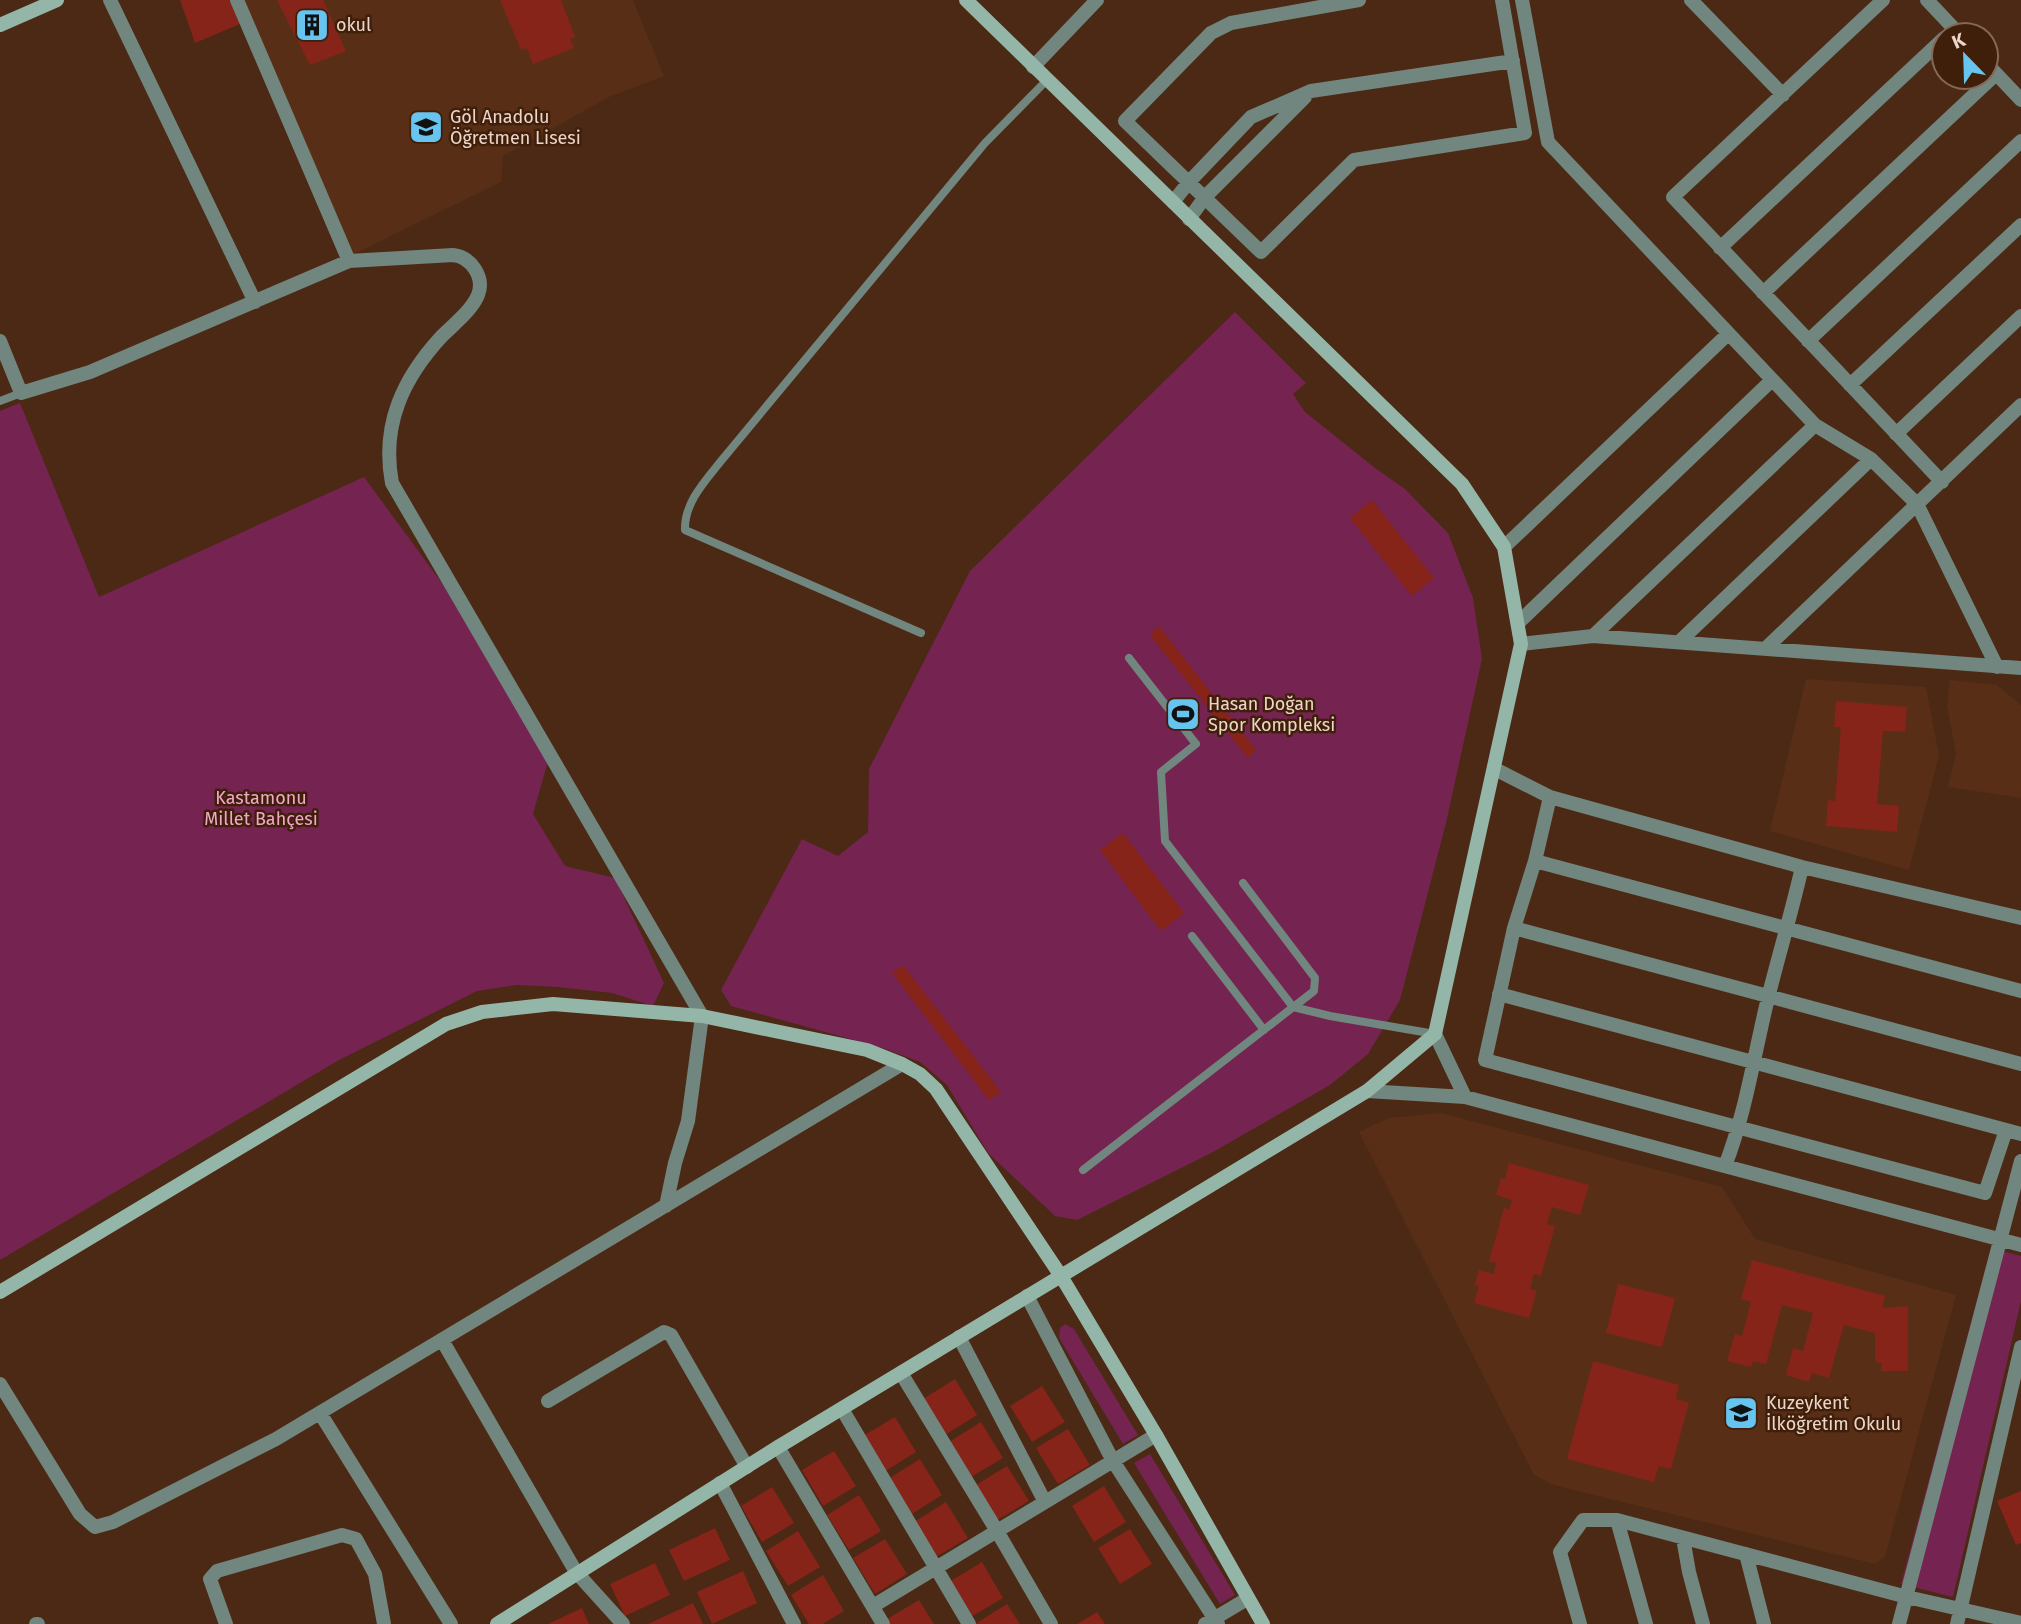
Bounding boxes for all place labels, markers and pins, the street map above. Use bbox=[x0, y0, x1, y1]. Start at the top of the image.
building icon: okul bbox=[293, 6, 331, 44]
place label: okul bbox=[336, 14, 371, 36]
place label: Göl Anadolu Öğretmen Lisesi bbox=[450, 106, 581, 149]
school or university icon: Göl Anadolu Öğretmen Lisesi bbox=[407, 108, 445, 146]
place label: Hasan Doğan Spor Kompleksi bbox=[1208, 693, 1335, 736]
sports icon: Hasan Doğan Spor Kompleksi bbox=[1164, 695, 1202, 733]
place label: Kuzeykent İlköğretim Okulu bbox=[1766, 1392, 1901, 1435]
school or university icon: Kuzeykent İlköğretim Okulu bbox=[1722, 1394, 1760, 1432]

